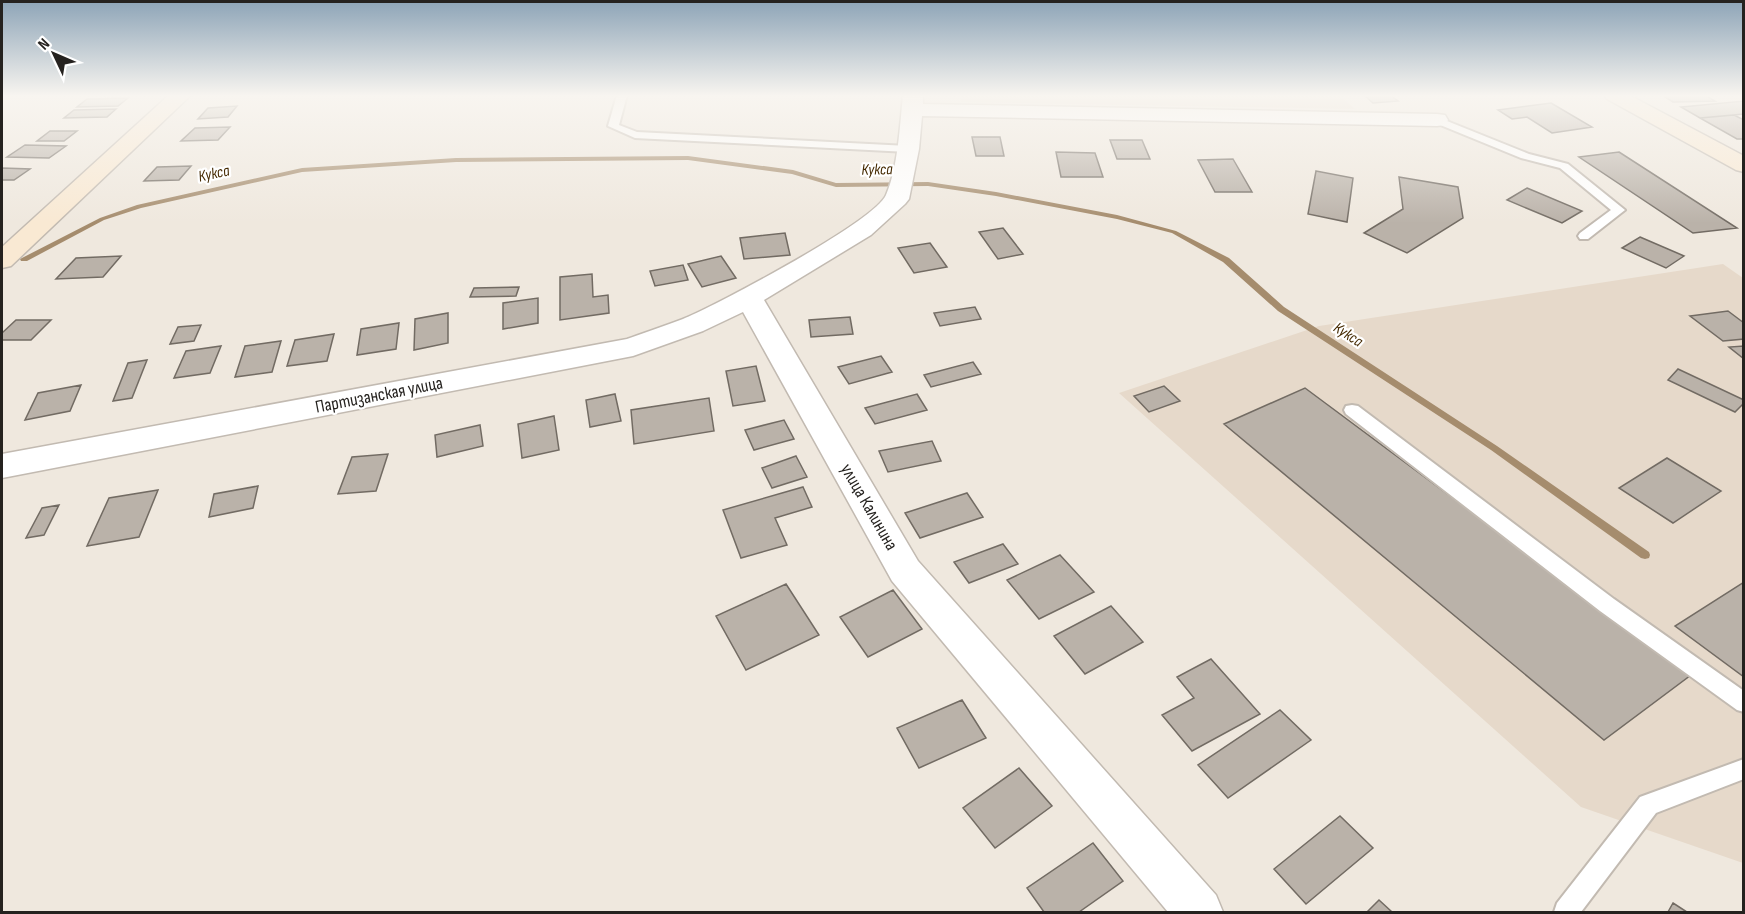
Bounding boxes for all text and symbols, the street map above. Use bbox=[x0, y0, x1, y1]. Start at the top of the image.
north arrow bbox=[24, 24, 84, 84]
text: N bbox=[34, 35, 54, 54]
water label: Кукса bbox=[861, 160, 893, 180]
water label: Кукса bbox=[197, 161, 232, 187]
water label: Кукса bbox=[1330, 318, 1367, 352]
street label: Партизанская улица bbox=[314, 372, 445, 418]
street label: улица Калинина bbox=[836, 460, 902, 554]

